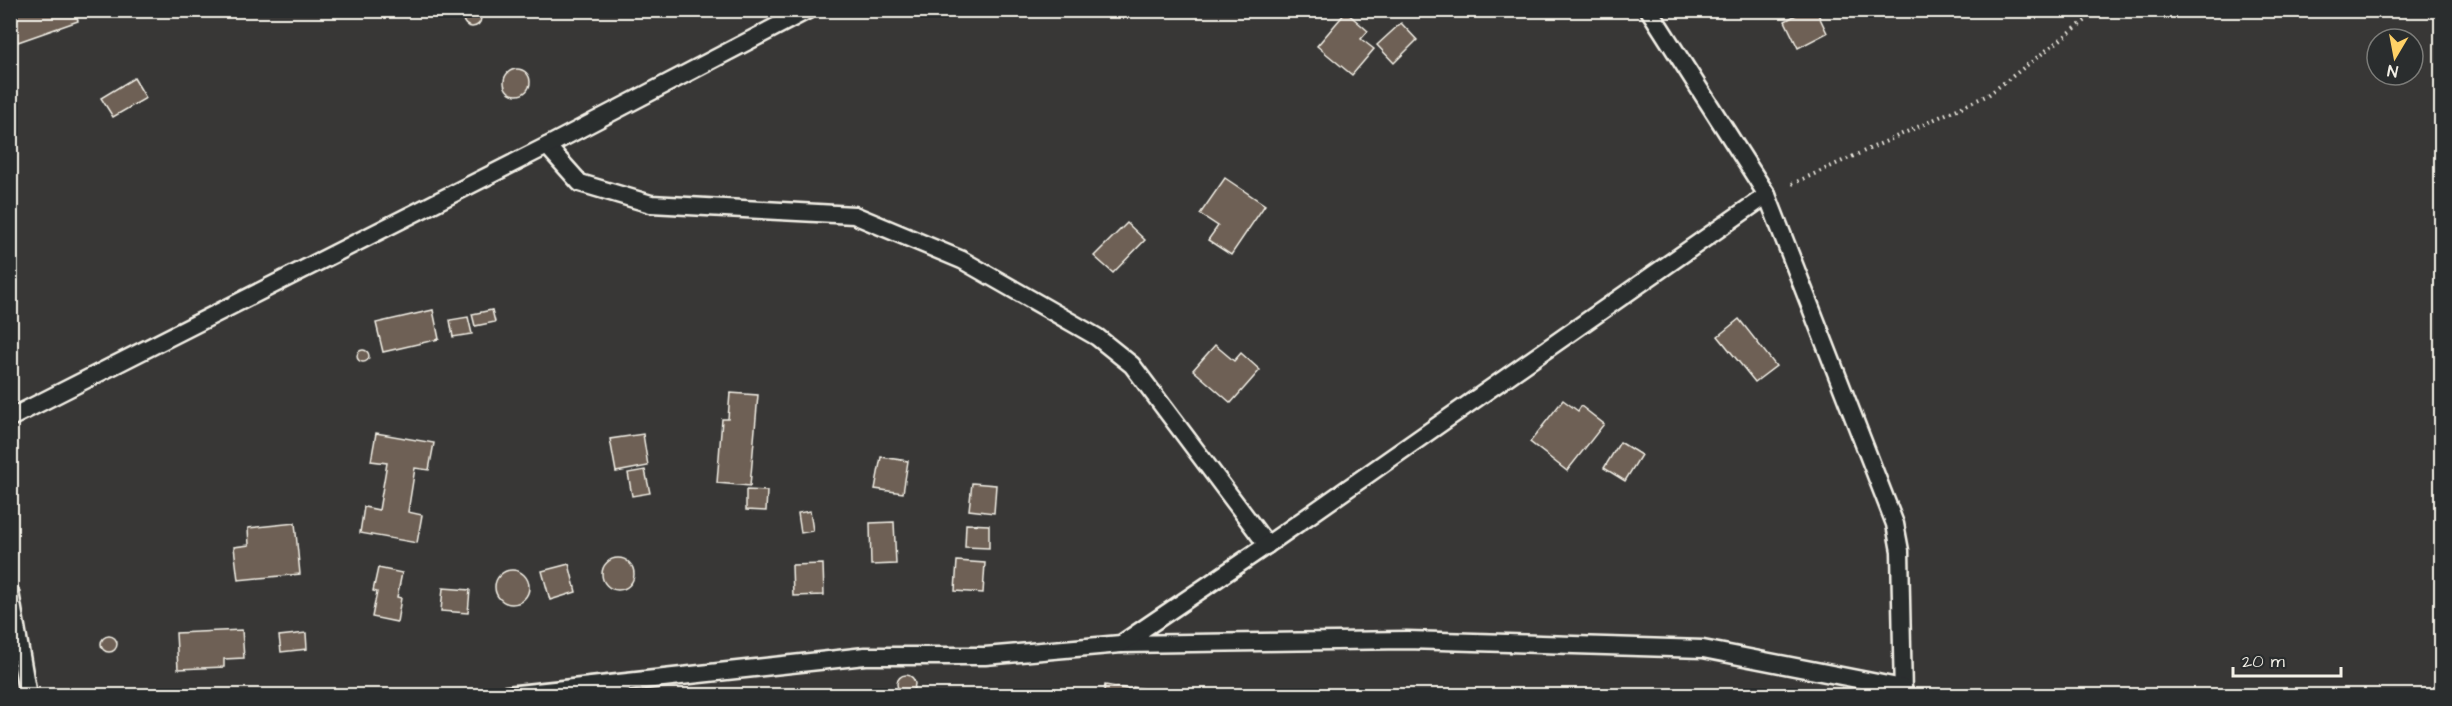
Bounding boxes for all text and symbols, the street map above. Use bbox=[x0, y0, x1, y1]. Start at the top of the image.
north arrow bbox=[2365, 27, 2425, 87]
text: N bbox=[2386, 59, 2399, 82]
scale bar bbox=[2233, 640, 2341, 678]
text: 20 m bbox=[2242, 649, 2285, 674]

